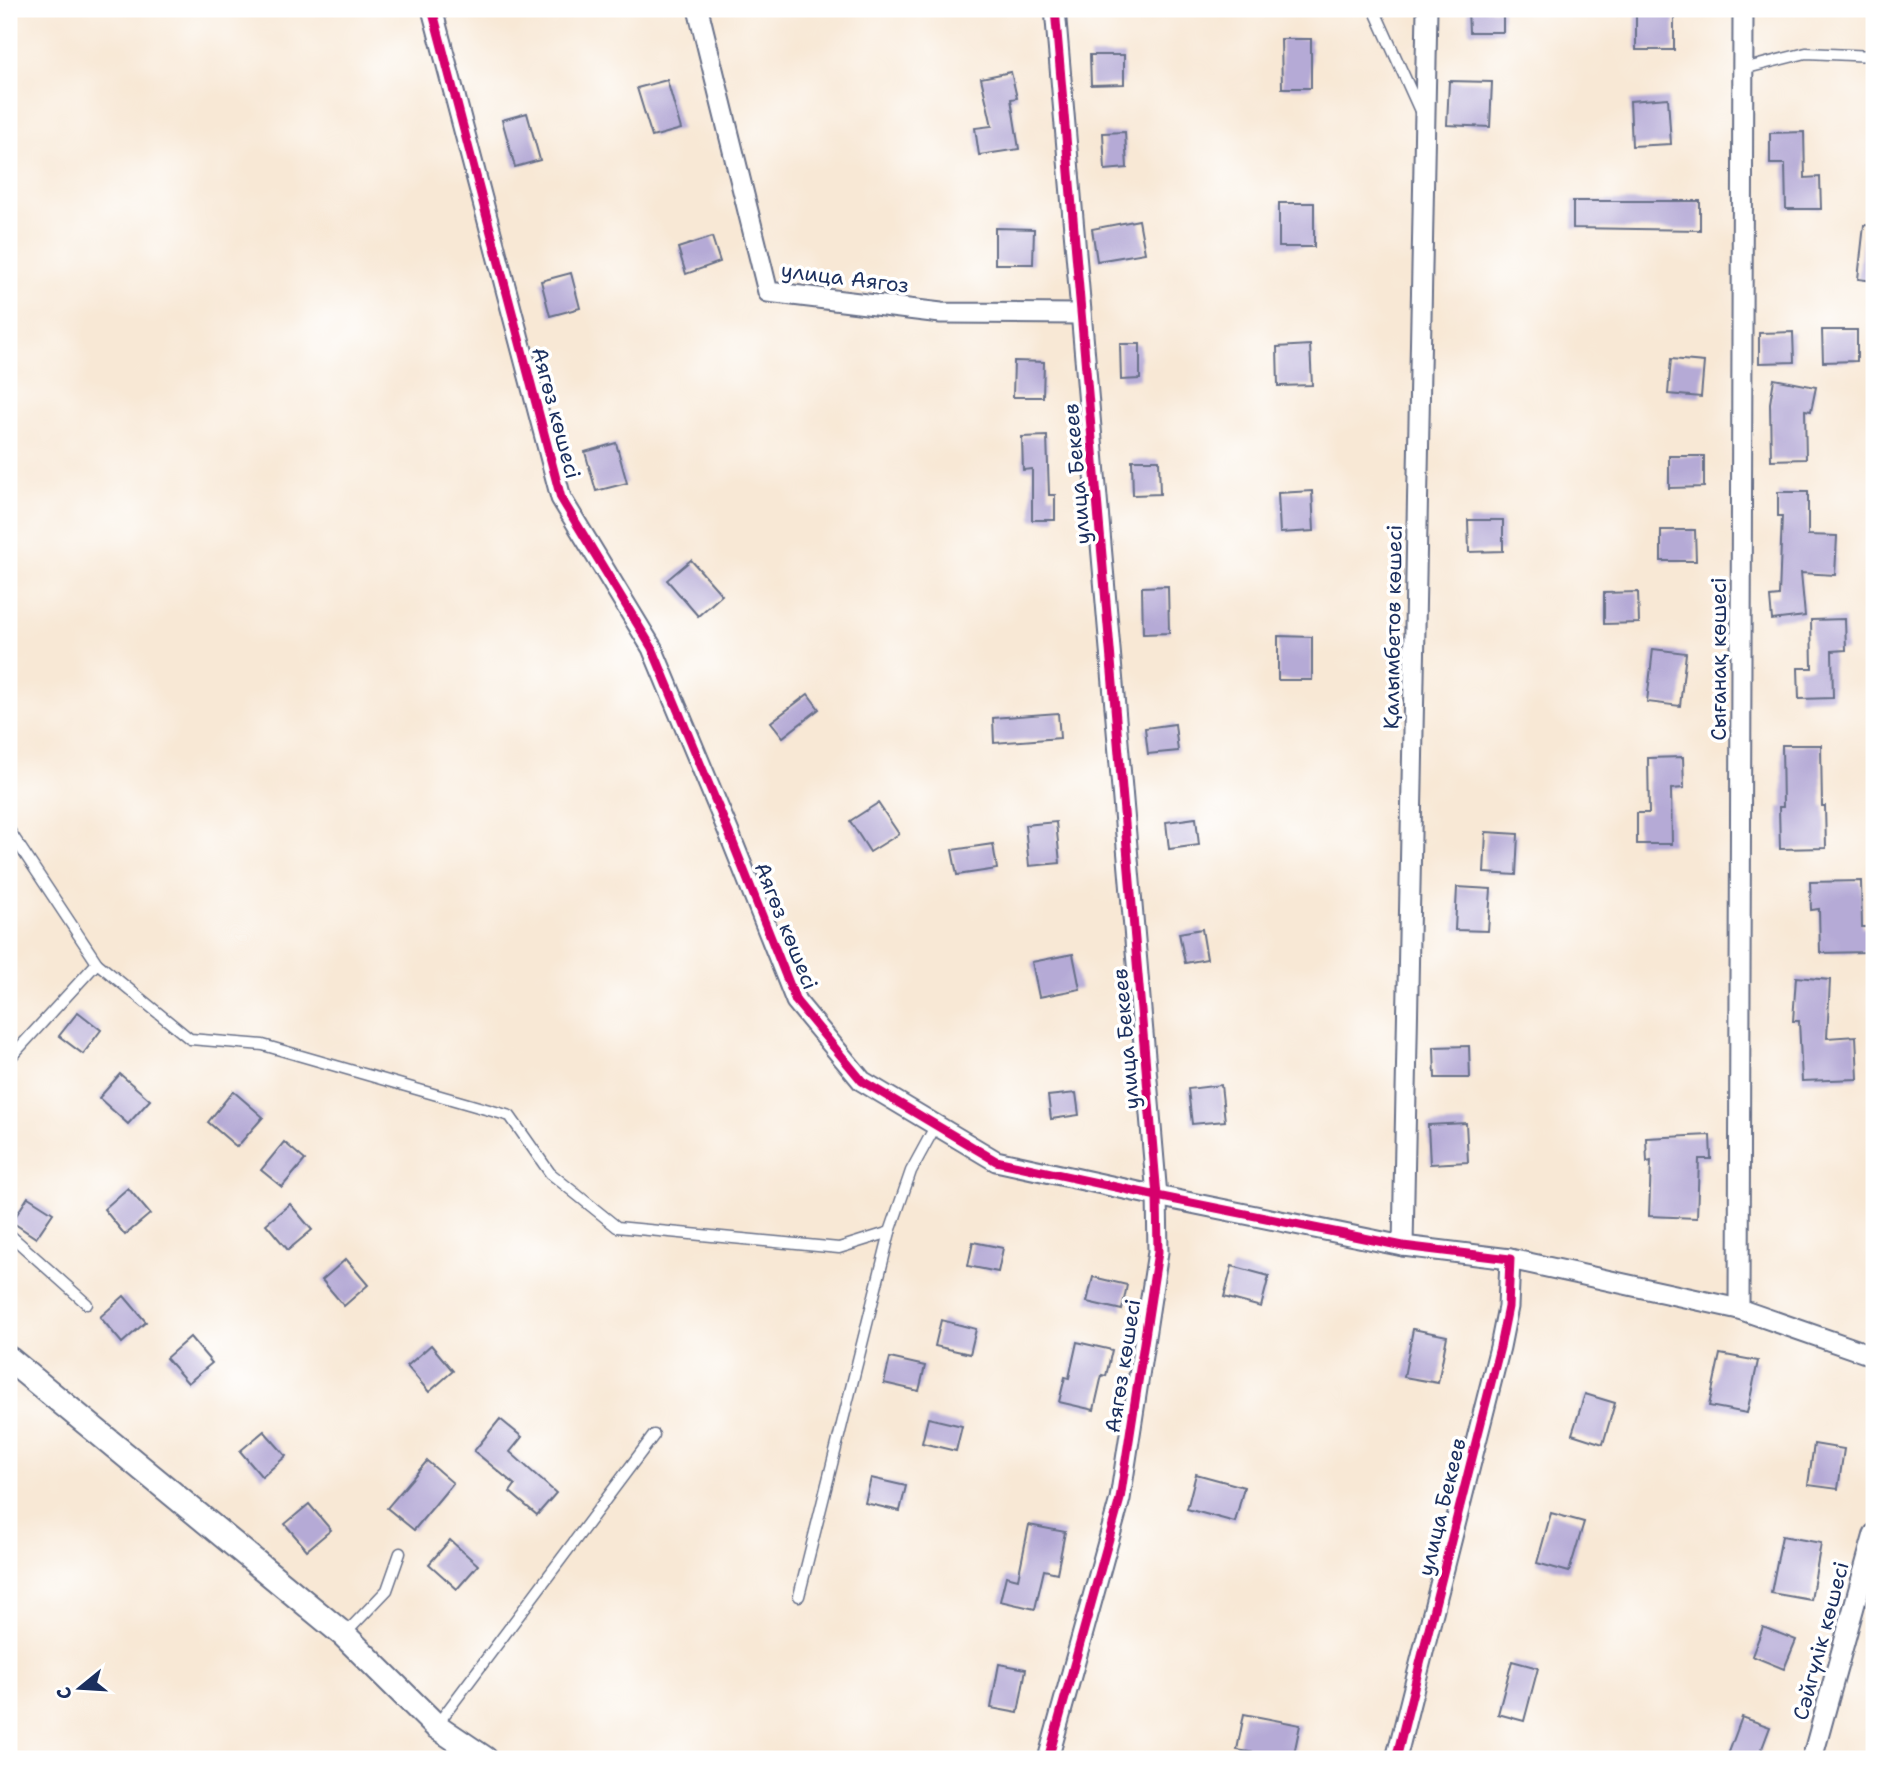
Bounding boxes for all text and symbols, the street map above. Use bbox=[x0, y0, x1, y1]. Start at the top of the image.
street label: улица Аягоз bbox=[779, 256, 911, 300]
street label: Аягөз көшесі bbox=[525, 344, 587, 482]
street label: улица Бекеев bbox=[1057, 402, 1097, 546]
street label: Қалымбетов көшесі bbox=[1377, 524, 1409, 730]
street label: Сығанақ көшесі bbox=[1705, 577, 1733, 741]
street label: Аягөз көшесі bbox=[748, 858, 824, 994]
street label: улица Бекеев bbox=[1106, 967, 1146, 1111]
street label: Аягөз көшесі bbox=[1099, 1297, 1147, 1435]
street label: улица Бекеев bbox=[1411, 1435, 1473, 1579]
street label: Сәйгүлік көшесі bbox=[1786, 1559, 1856, 1723]
north arrow bbox=[46, 1652, 116, 1722]
text: С bbox=[51, 1684, 78, 1703]

